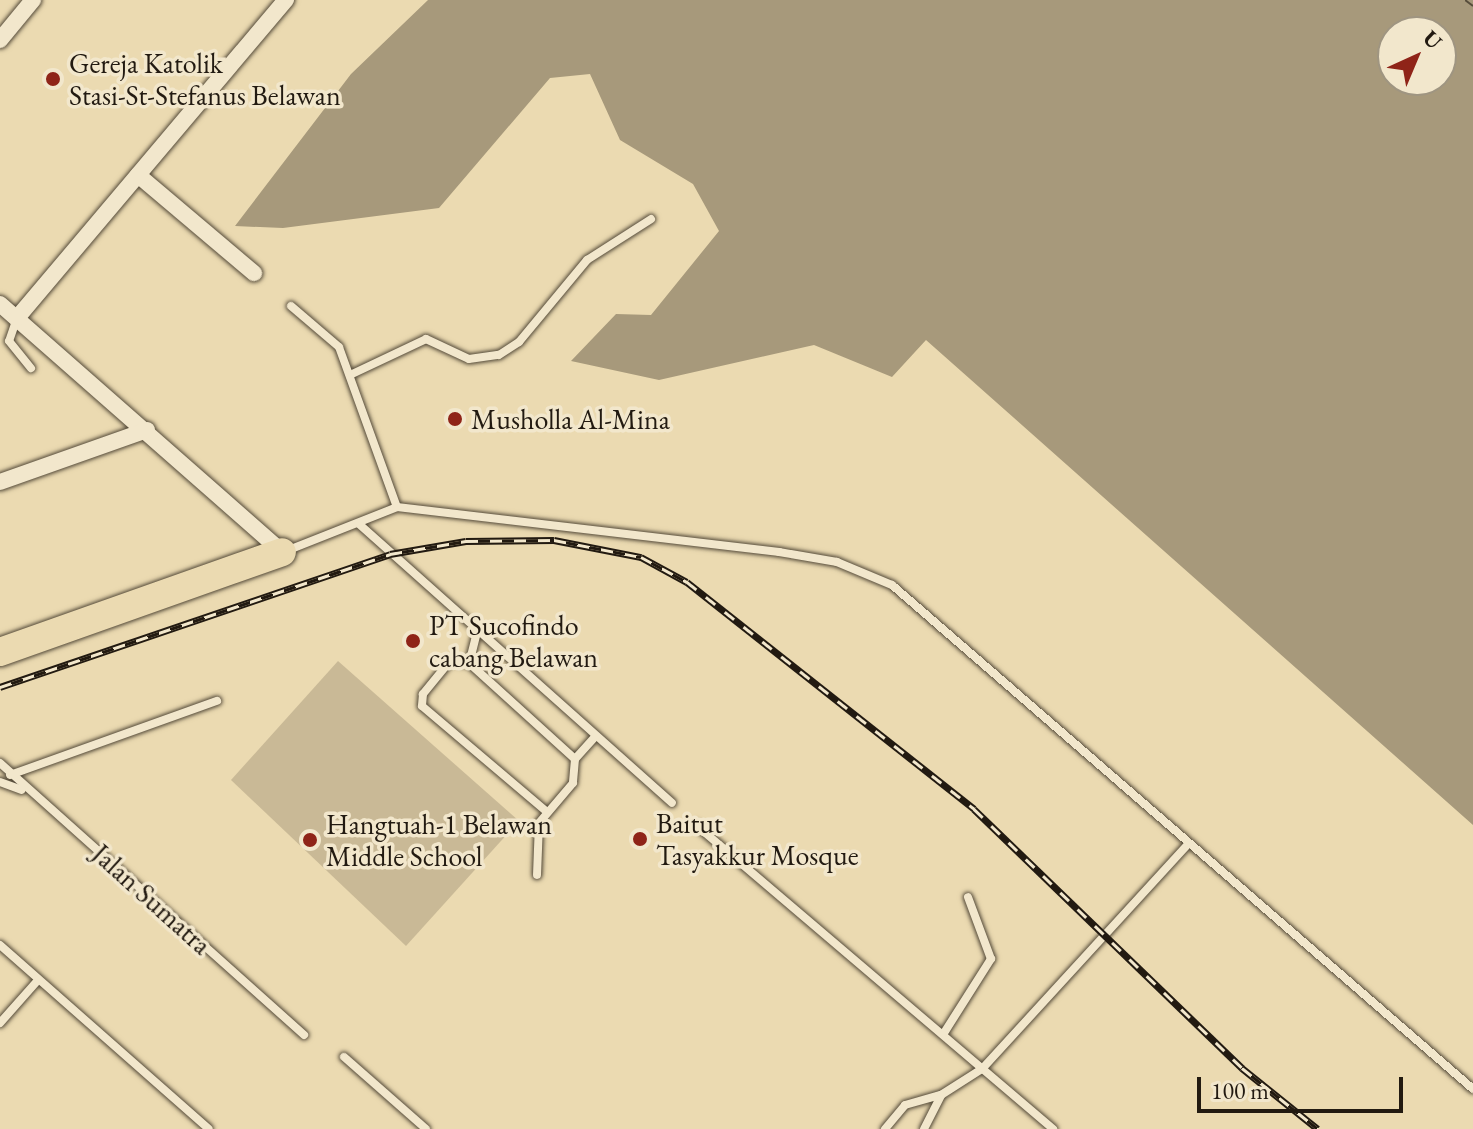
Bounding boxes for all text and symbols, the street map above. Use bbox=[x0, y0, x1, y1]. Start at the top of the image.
north arrow bbox=[1377, 16, 1457, 96]
text: U bbox=[1417, 24, 1449, 56]
place label: Gereja Katolik Stasi-St-Stefanus Belawan bbox=[69, 46, 341, 112]
marker: Gereja Katolik Stasi-St-Stefanus Belawan bbox=[44, 70, 62, 88]
place label: Musholla Al-Mina bbox=[471, 402, 670, 436]
marker: Musholla Al-Mina bbox=[446, 410, 464, 428]
place label: PT Sucofindo cabang Belawan bbox=[429, 608, 598, 674]
marker: PT Sucofindo cabang Belawan bbox=[404, 632, 422, 650]
place label: Baitut Tasyakkur Mosque bbox=[656, 806, 859, 872]
place label: Hangtuah-1 Belawan Middle School bbox=[326, 807, 552, 873]
marker: Baitut Tasyakkur Mosque bbox=[631, 830, 649, 848]
marker: Hangtuah-1 Belawan Middle School bbox=[301, 831, 319, 849]
street label: Jalan Sumatra bbox=[85, 837, 219, 961]
scale bar bbox=[1201, 1061, 1407, 1111]
text: 100 m bbox=[1211, 1075, 1269, 1106]

